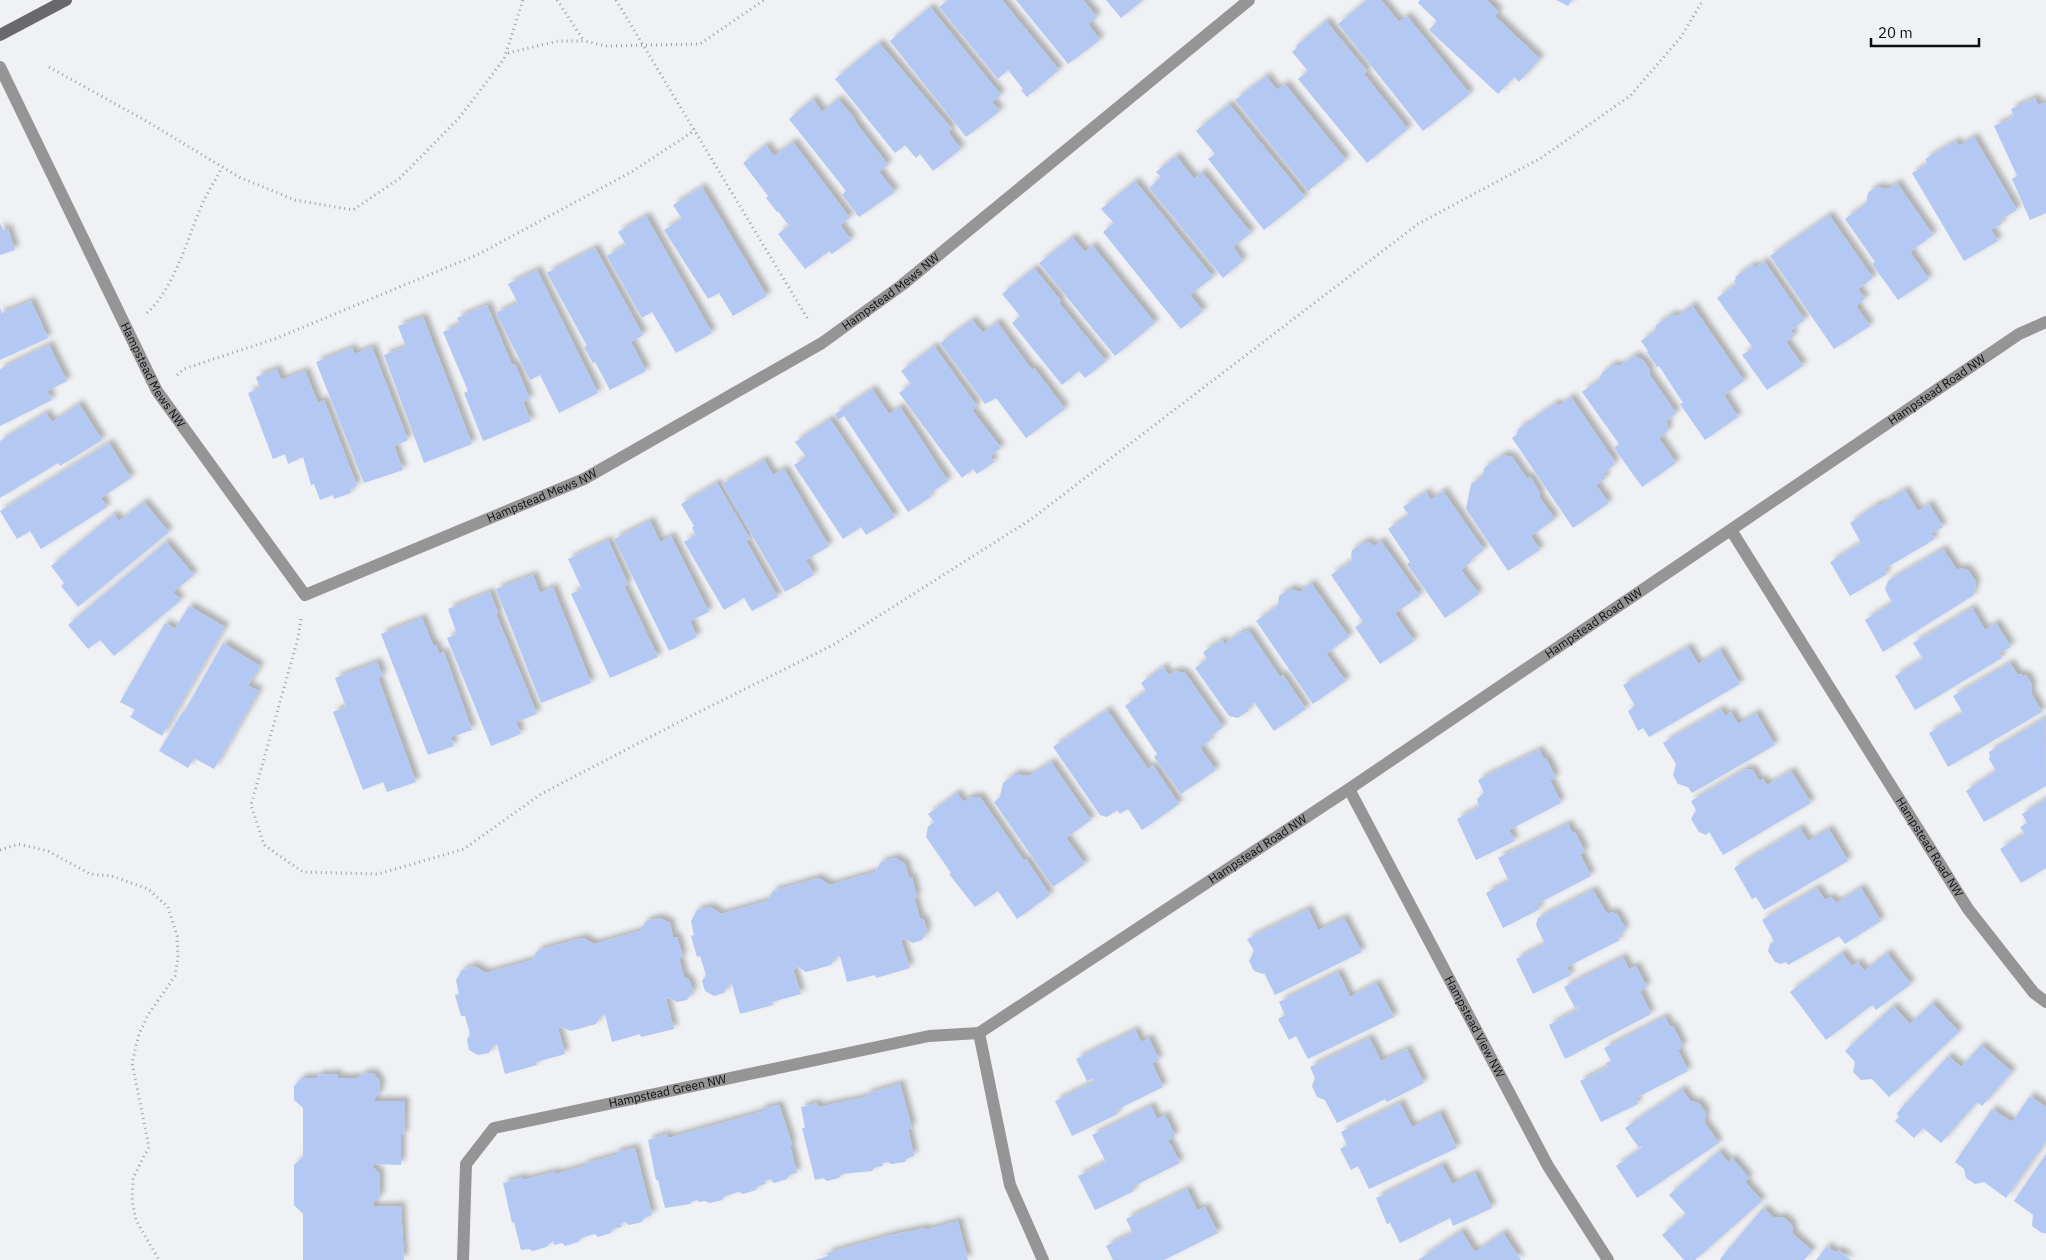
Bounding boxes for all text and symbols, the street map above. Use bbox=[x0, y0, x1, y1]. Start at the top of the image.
scale bar bbox=[1871, 15, 1978, 47]
text: 20 m bbox=[1878, 23, 1913, 42]
street label: Hampstead Mews NW bbox=[839, 249, 942, 333]
street label: Hampstead Mews NW bbox=[118, 320, 189, 430]
street label: Hampstead Road NW bbox=[1885, 351, 1989, 428]
street label: Hampstead Mews NW bbox=[484, 465, 600, 526]
street label: Hampstead Road NW bbox=[1542, 584, 1645, 661]
street label: Hampstead Road NW bbox=[1893, 794, 1967, 900]
street label: Hampstead Road NW bbox=[1205, 811, 1310, 887]
street label: Hampstead View NW bbox=[1442, 973, 1508, 1080]
street label: Hampstead Green NW bbox=[607, 1071, 728, 1111]

